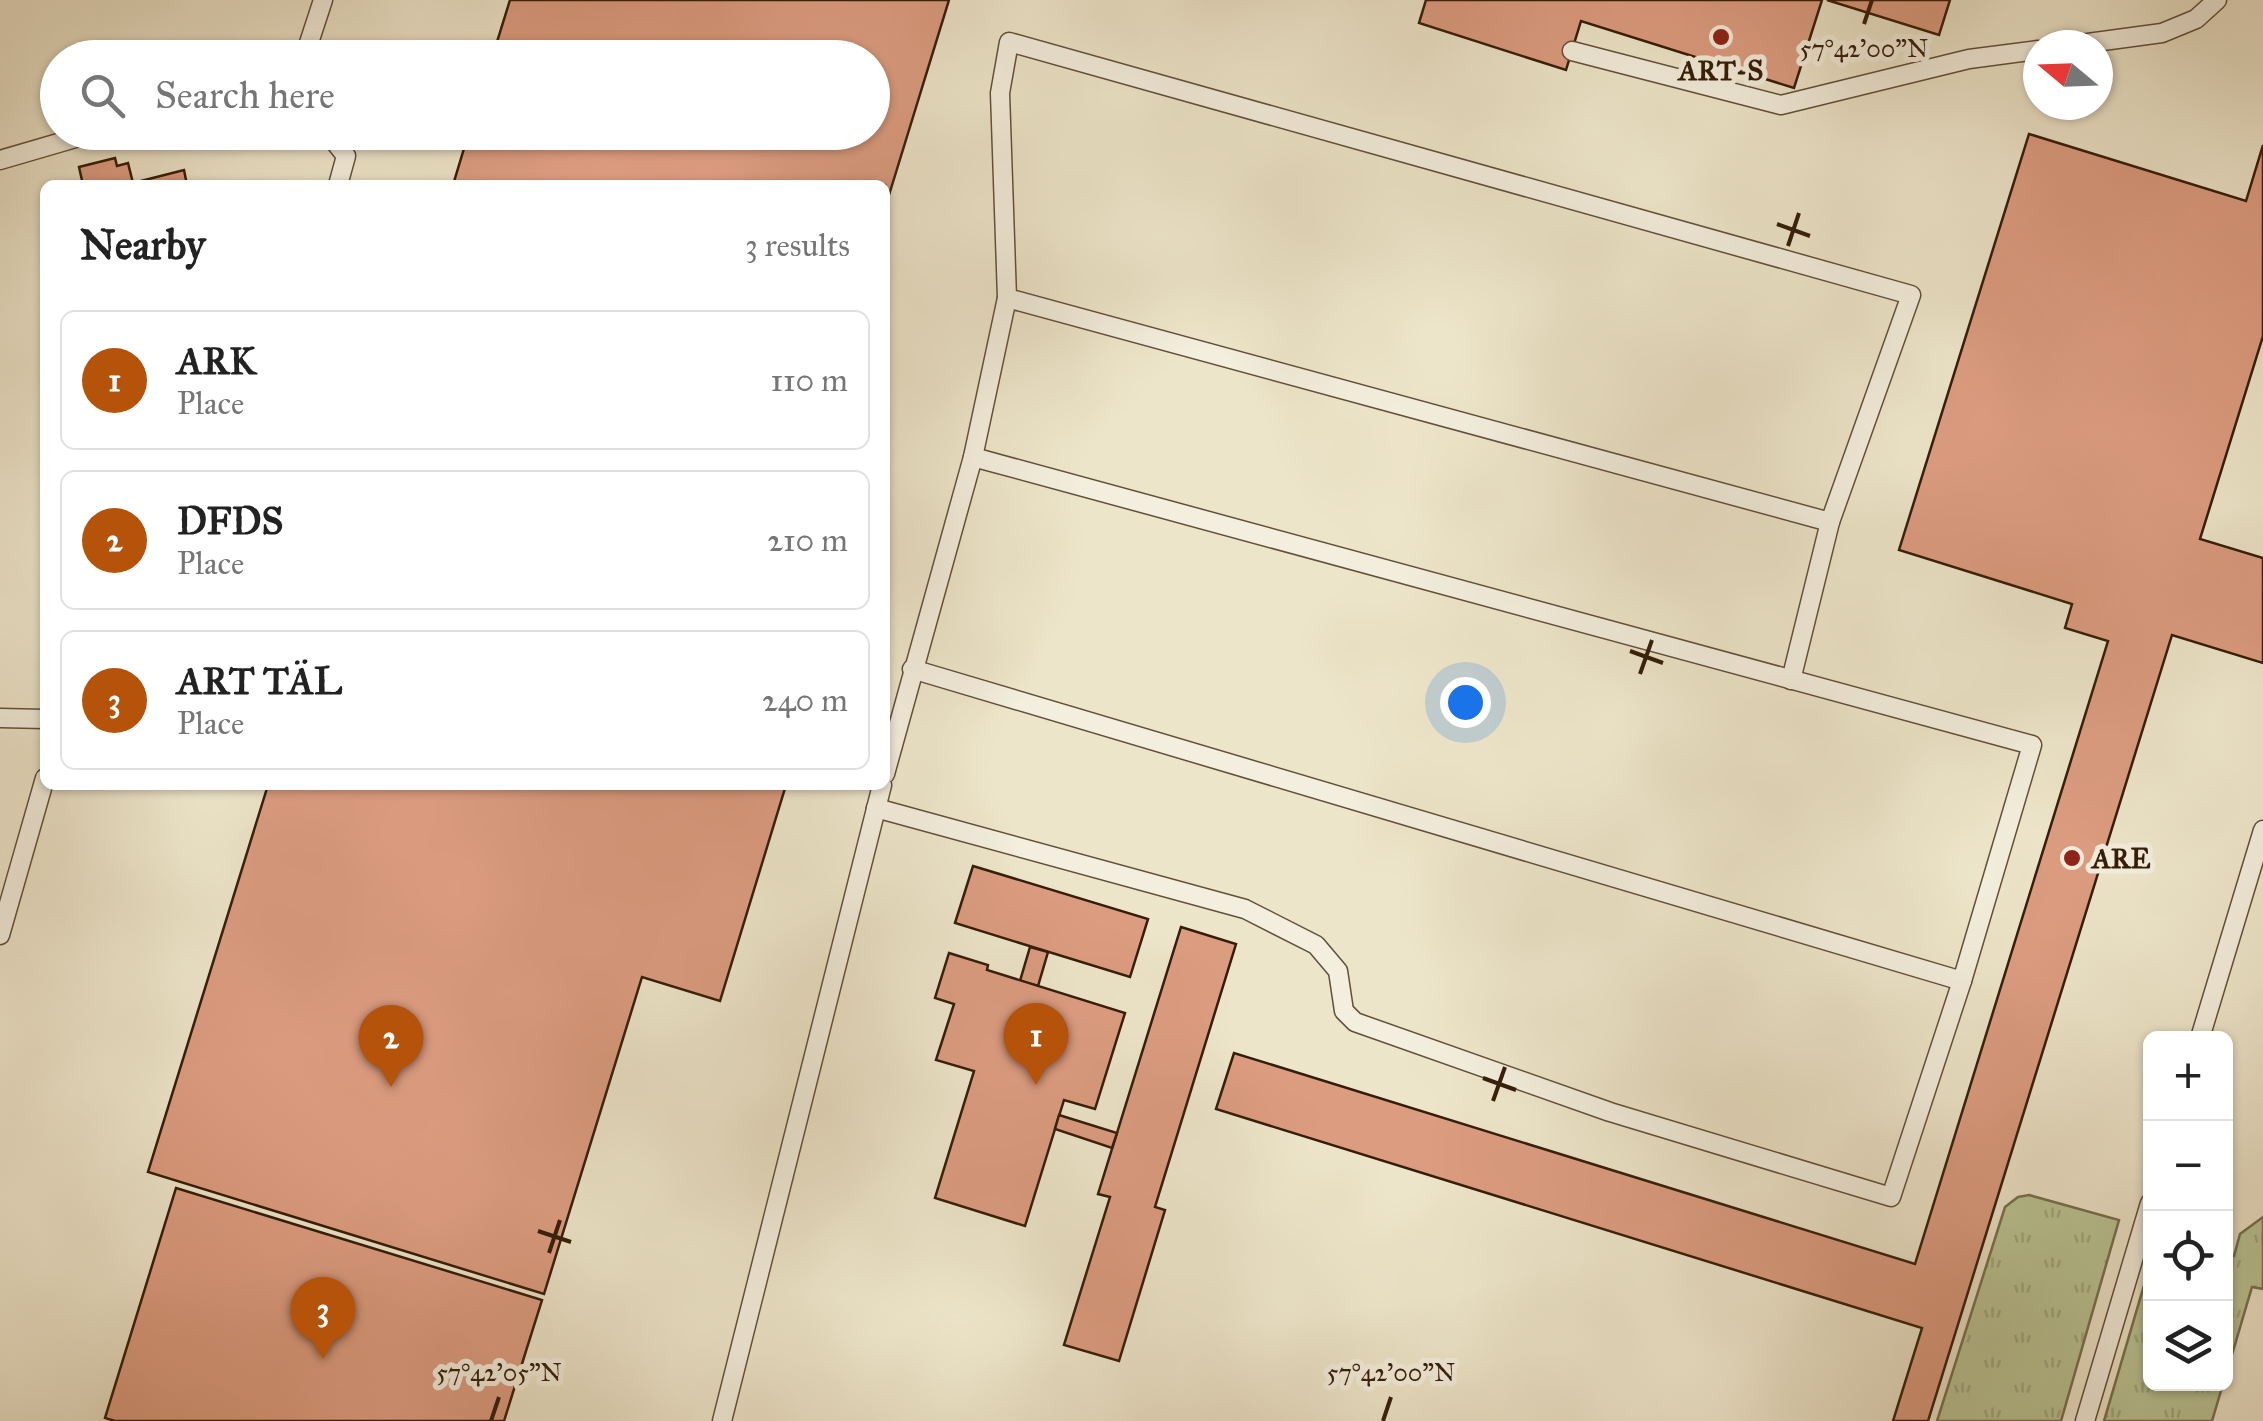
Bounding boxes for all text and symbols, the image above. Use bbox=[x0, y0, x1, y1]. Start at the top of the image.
marker: ART-S bbox=[1710, 26, 1732, 48]
north arrow bbox=[2023, 30, 2113, 120]
text: 57°42'00"N bbox=[1800, 33, 1928, 64]
search box bbox=[40, 40, 890, 150]
place label: ART-S bbox=[1677, 53, 1763, 88]
icon: search bbox=[75, 68, 130, 123]
text: Search here bbox=[155, 72, 335, 118]
text: Nearby bbox=[80, 219, 205, 271]
text: 3 results bbox=[745, 226, 850, 265]
text: ARK bbox=[177, 338, 256, 384]
text: 1 bbox=[108, 361, 121, 400]
text: 110 m bbox=[770, 361, 848, 400]
text: Place bbox=[177, 384, 244, 423]
text: DFDS bbox=[177, 498, 283, 544]
text: 2 bbox=[107, 521, 122, 560]
text: 210 m bbox=[767, 521, 848, 560]
text: Place bbox=[177, 544, 244, 583]
text: ART TÄL bbox=[177, 658, 342, 704]
your location bbox=[1440, 677, 1491, 728]
text: 3 bbox=[108, 681, 121, 720]
text: 240 m bbox=[762, 681, 848, 720]
text: Place bbox=[177, 704, 244, 743]
place label: ARE bbox=[2090, 841, 2151, 876]
marker: ARE bbox=[2061, 847, 2083, 869]
pin: 1 bbox=[1004, 1002, 1068, 1085]
pin: 2 bbox=[358, 1004, 424, 1087]
map controls bbox=[2143, 1031, 2233, 1391]
button: + bbox=[2143, 1031, 2233, 1121]
button: − bbox=[2143, 1121, 2233, 1211]
button: locate bbox=[2143, 1211, 2233, 1301]
pin: 3 bbox=[290, 1276, 356, 1359]
button: layers bbox=[2143, 1301, 2233, 1391]
text: 57°42'05"N bbox=[436, 1357, 562, 1388]
text: 57°42'00"N bbox=[1327, 1357, 1455, 1388]

